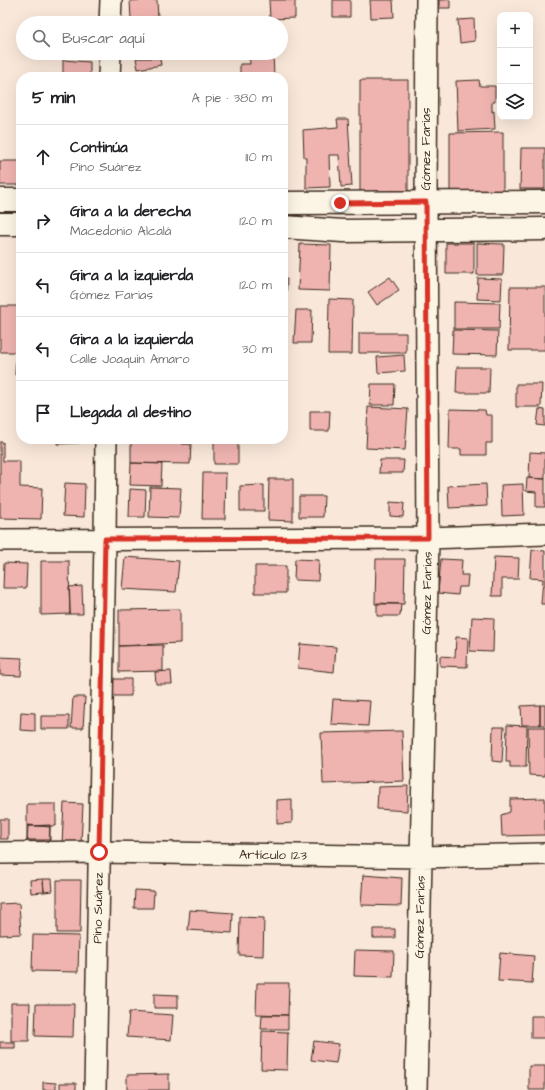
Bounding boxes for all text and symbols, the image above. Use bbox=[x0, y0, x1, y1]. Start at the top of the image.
map controls bbox=[497, 12, 533, 120]
button: + bbox=[497, 12, 533, 48]
search box bbox=[16, 16, 288, 60]
icon: search bbox=[30, 27, 52, 49]
text: Buscar aquí bbox=[62, 28, 144, 49]
button: − bbox=[497, 48, 533, 84]
button: layers bbox=[497, 84, 533, 120]
text: 5 min bbox=[32, 86, 75, 110]
text: A pie · 380 m bbox=[191, 89, 272, 107]
street label: Gómez Farias bbox=[417, 107, 435, 191]
text: Continúa bbox=[70, 137, 128, 158]
icon: ahead bbox=[32, 146, 54, 168]
text: 110 m bbox=[245, 148, 272, 166]
text: Pino Suárez bbox=[70, 158, 142, 176]
route end bbox=[331, 194, 349, 212]
text: Gira a la derecha bbox=[70, 201, 191, 222]
icon: right bbox=[32, 210, 54, 232]
text: 120 m bbox=[239, 212, 272, 230]
text: Macedonio Alcalá bbox=[70, 222, 171, 240]
text: Gira a la izquierda bbox=[70, 265, 193, 286]
icon: left bbox=[32, 274, 54, 296]
text: 120 m bbox=[239, 276, 272, 294]
text: Gómez Farias bbox=[70, 286, 153, 304]
text: Gira a la izquierda bbox=[70, 329, 193, 350]
icon: left bbox=[32, 338, 54, 360]
text: 30 m bbox=[242, 340, 272, 358]
text: Calle Joaquín Amaro bbox=[70, 350, 189, 368]
icon: arrive bbox=[32, 402, 54, 424]
text: Llegada al destino bbox=[70, 402, 191, 423]
street label: Gómez Farias bbox=[417, 551, 437, 635]
route start bbox=[90, 843, 108, 861]
street label: Artículo 123 bbox=[239, 845, 307, 865]
street label: Pino Suárez bbox=[88, 872, 108, 944]
street label: Gómez Farias bbox=[410, 875, 430, 959]

